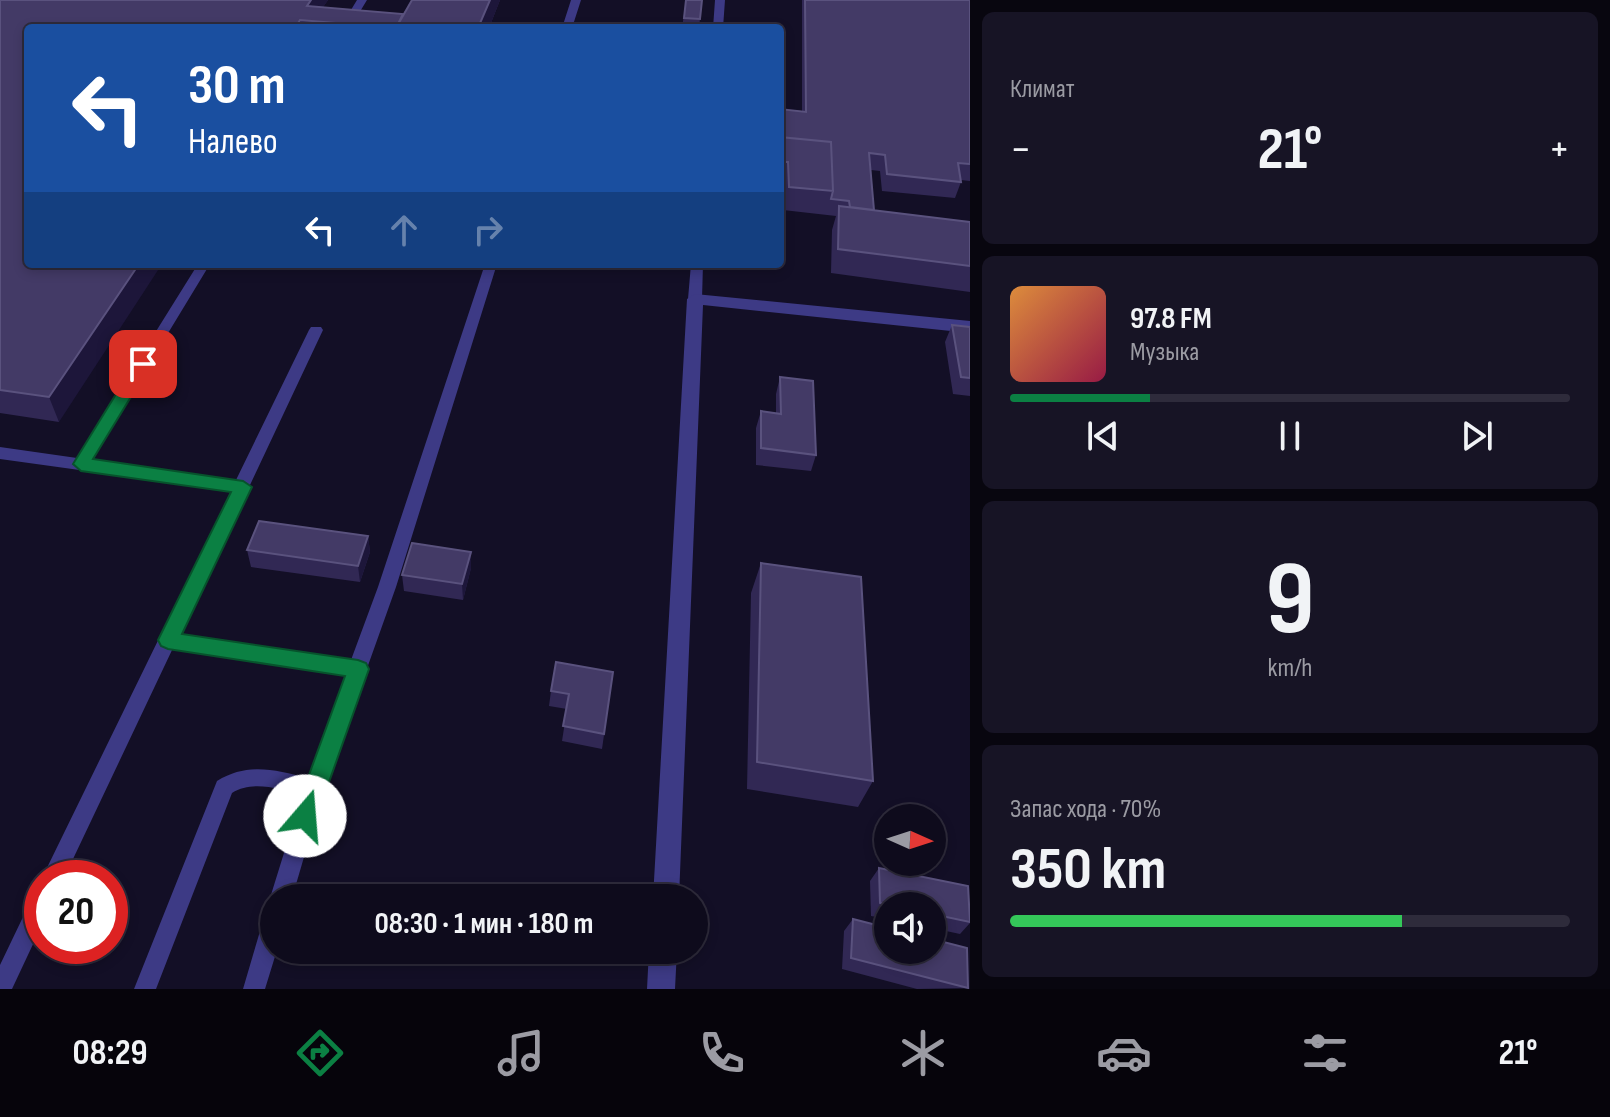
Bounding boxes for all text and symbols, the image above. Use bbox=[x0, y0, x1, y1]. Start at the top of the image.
text: 30 m bbox=[188, 53, 286, 120]
icon: left bbox=[56, 56, 160, 160]
text: Климат bbox=[1010, 74, 1074, 105]
text: 21° bbox=[1257, 114, 1323, 186]
text: Налево bbox=[188, 121, 278, 164]
text: − bbox=[1010, 123, 1032, 176]
text: + bbox=[1548, 123, 1570, 176]
icon: left bbox=[298, 208, 342, 252]
icon: ahead bbox=[382, 208, 426, 252]
icon: right bbox=[466, 208, 510, 252]
text: 97.8 FM bbox=[1130, 301, 1212, 337]
pin bbox=[109, 330, 177, 398]
text: Музыка bbox=[1130, 337, 1199, 368]
icon: arrive bbox=[121, 342, 165, 386]
icon: previous bbox=[1081, 414, 1125, 458]
icon: pause bbox=[1268, 414, 1312, 458]
icon: next bbox=[1455, 414, 1499, 458]
text: 9 bbox=[1265, 538, 1315, 663]
text: km/h bbox=[1268, 653, 1312, 684]
position arrow bbox=[263, 774, 347, 858]
text: Запас хода · 70% bbox=[1010, 794, 1161, 825]
north arrow bbox=[874, 804, 946, 876]
map controls bbox=[874, 804, 946, 964]
text: 350 km bbox=[1010, 834, 1166, 906]
speed limit sign: 20 bbox=[24, 860, 128, 964]
button: sound bbox=[874, 892, 946, 964]
text: 08:30 · 1 мин · 180 m bbox=[375, 906, 593, 942]
icon: directions bbox=[292, 1025, 348, 1081]
icon: music bbox=[493, 1025, 549, 1081]
icon: phone bbox=[694, 1025, 750, 1081]
icon: climate bbox=[895, 1025, 951, 1081]
icon: car bbox=[1096, 1025, 1152, 1081]
icon: filters bbox=[1297, 1025, 1353, 1081]
text: 08:29 bbox=[72, 1032, 147, 1075]
text: 21° bbox=[1498, 1032, 1537, 1075]

